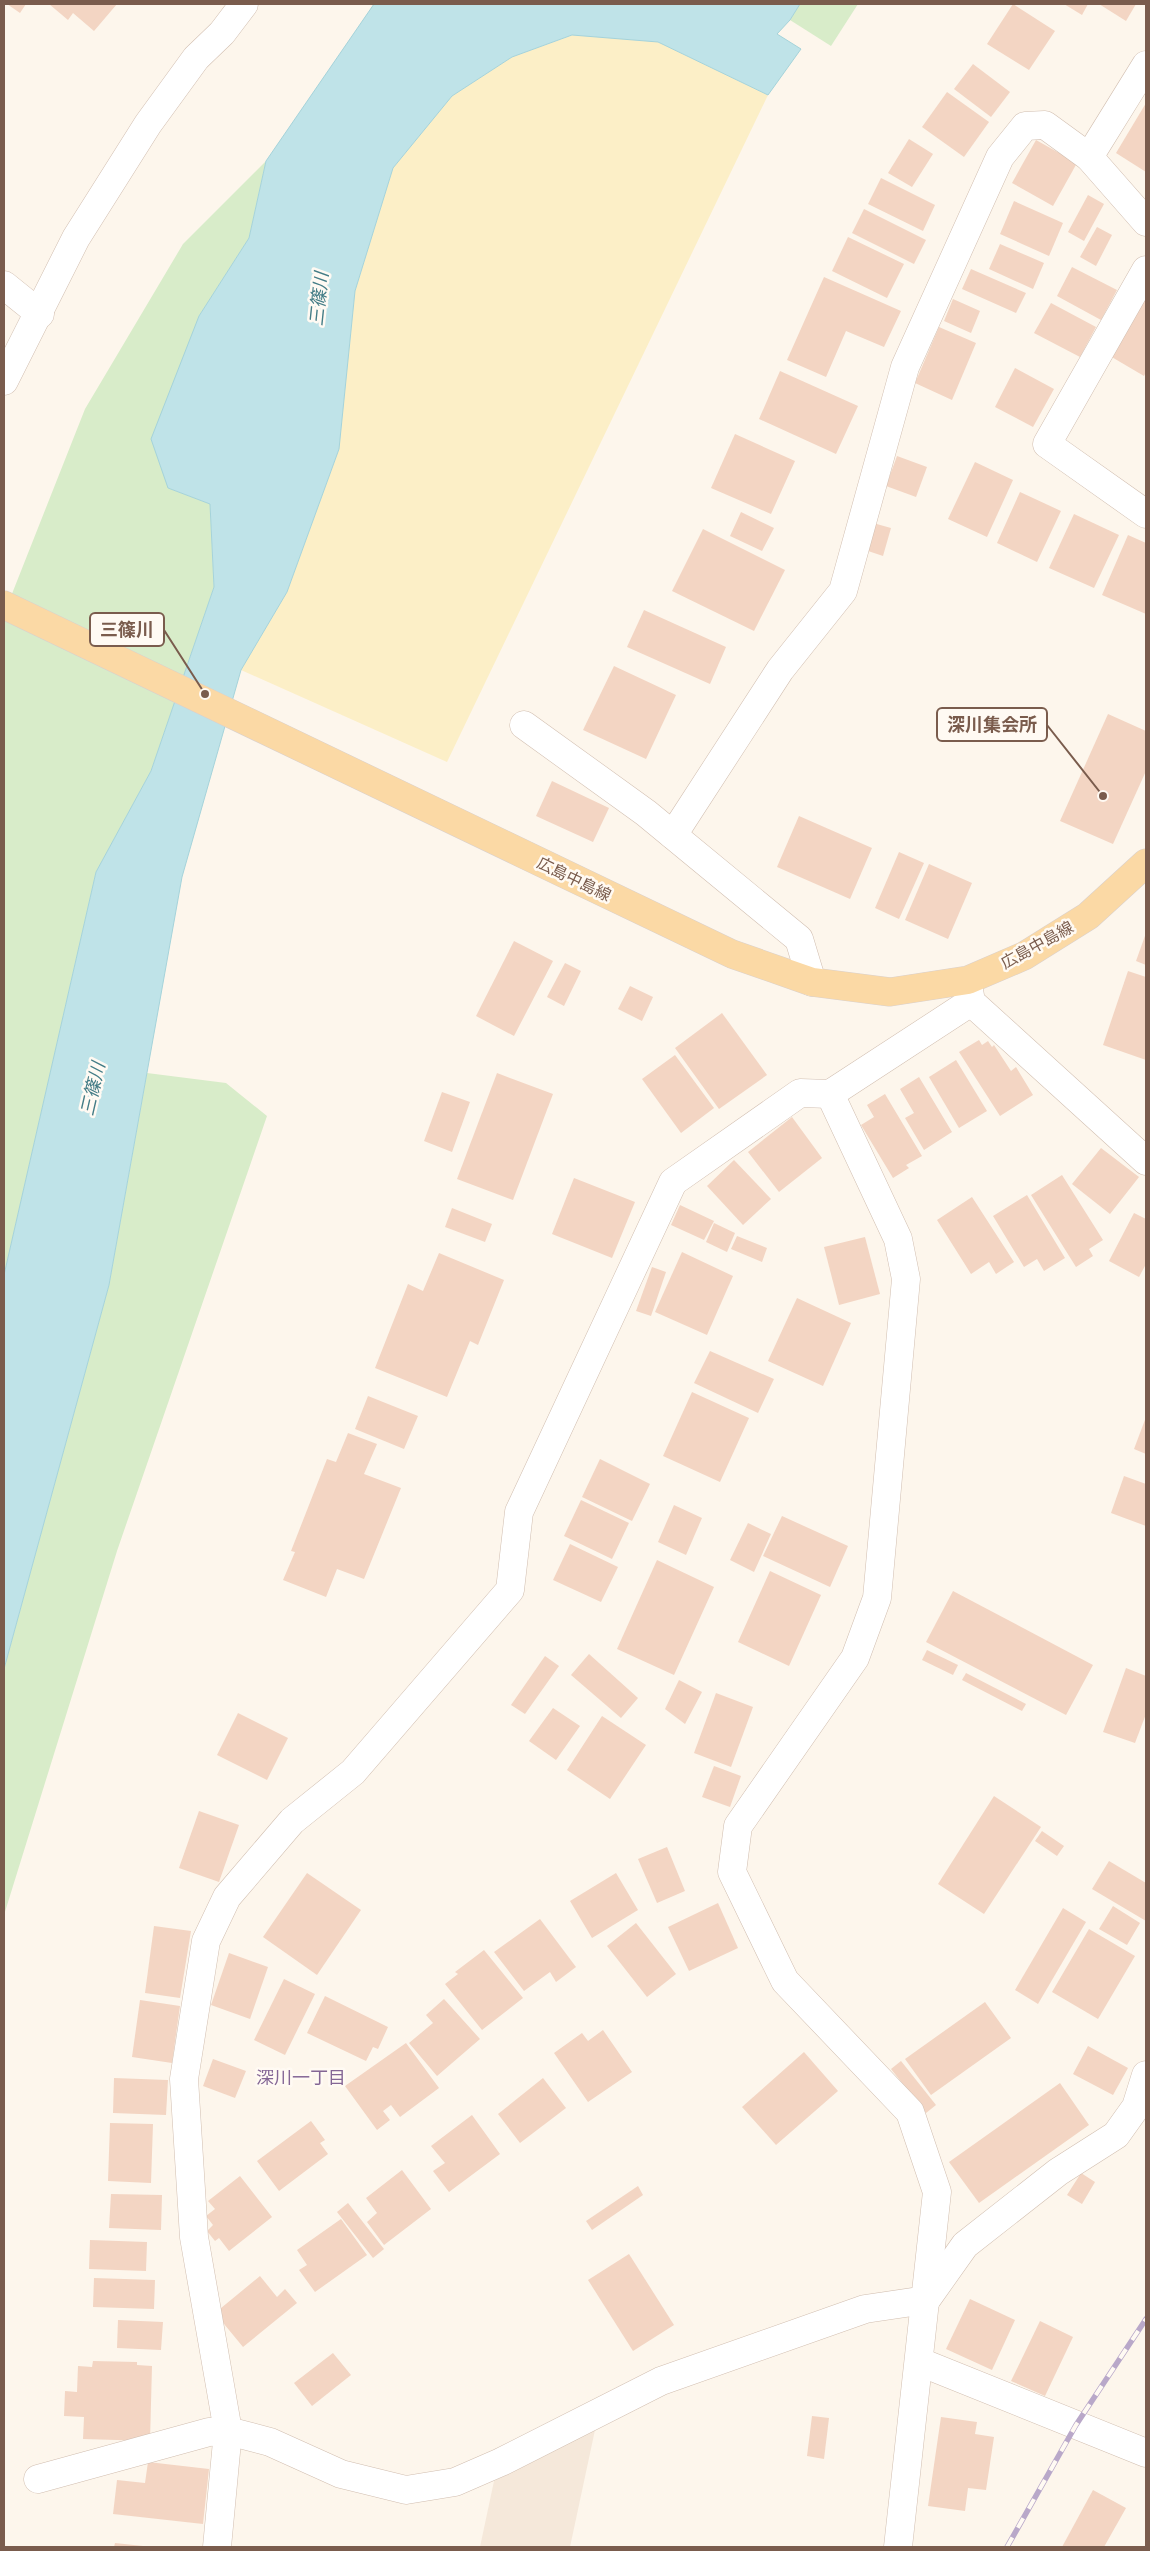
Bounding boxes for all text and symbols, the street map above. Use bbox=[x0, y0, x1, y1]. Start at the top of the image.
water label: 三篠川 bbox=[306, 269, 332, 327]
callout: 三篠川 bbox=[90, 613, 164, 646]
text: 三篠川 bbox=[100, 620, 154, 640]
callout: 深川集会所 bbox=[937, 708, 1047, 741]
text: 深川集会所 bbox=[947, 715, 1037, 735]
street label: 広島中島線 bbox=[534, 854, 614, 904]
street label: 広島中島線 bbox=[998, 918, 1076, 972]
water label: 三篠川 bbox=[77, 1058, 109, 1118]
district label: 深川一丁目 bbox=[256, 2068, 346, 2088]

